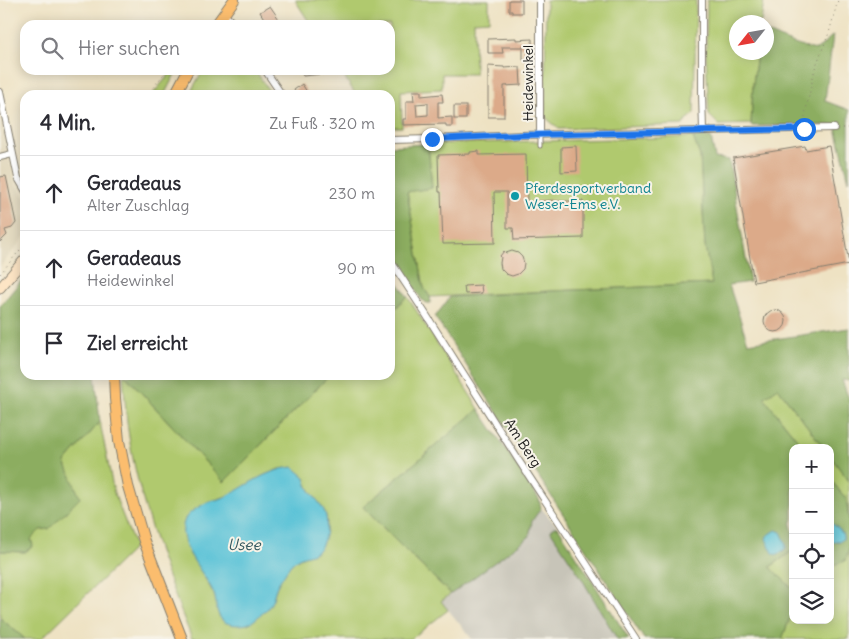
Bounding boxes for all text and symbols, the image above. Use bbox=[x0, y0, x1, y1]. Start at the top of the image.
north arrow bbox=[729, 15, 774, 60]
search box bbox=[20, 20, 395, 75]
icon: search bbox=[38, 34, 66, 62]
text: Hier suchen bbox=[78, 36, 180, 60]
street label: Heidewinkel bbox=[519, 45, 537, 121]
text: 4 Min. bbox=[40, 109, 95, 136]
text: Zu Fuß · 320 m bbox=[269, 113, 375, 133]
route start bbox=[793, 118, 816, 141]
route end bbox=[421, 128, 444, 151]
text: Geradeaus bbox=[87, 171, 181, 195]
icon: ahead bbox=[40, 179, 68, 207]
place label: Pferdesportverband Weser-Ems e.V. bbox=[525, 179, 651, 213]
text: 230 m bbox=[329, 183, 375, 203]
marker: Pferdesportverband Weser-Ems e.V. bbox=[509, 190, 521, 202]
text: Alter Zuschlag bbox=[87, 195, 189, 215]
text: Geradeaus bbox=[87, 246, 181, 270]
icon: ahead bbox=[40, 254, 68, 282]
text: 90 m bbox=[337, 258, 375, 278]
text: Heidewinkel bbox=[87, 270, 174, 290]
icon: arrive bbox=[40, 329, 68, 357]
text: Ziel erreicht bbox=[87, 331, 188, 355]
street label: Am Berg bbox=[501, 415, 545, 471]
map controls bbox=[789, 444, 834, 624]
button: + bbox=[789, 444, 834, 489]
button: − bbox=[789, 489, 834, 534]
button: locate bbox=[789, 534, 834, 579]
water label: Usee bbox=[227, 535, 261, 554]
button: layers bbox=[789, 579, 834, 624]

